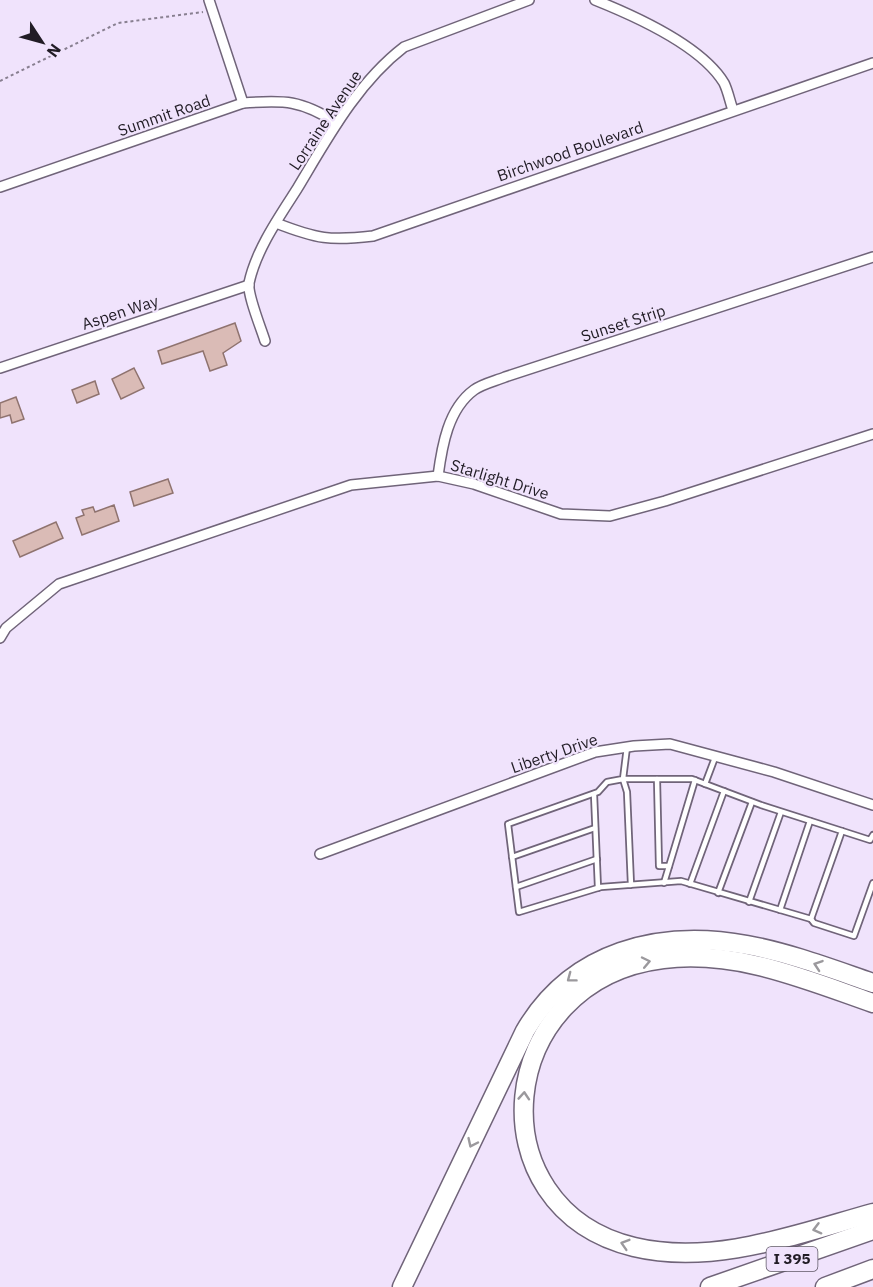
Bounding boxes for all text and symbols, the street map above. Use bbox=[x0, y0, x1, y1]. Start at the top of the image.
north arrow bbox=[12, 12, 72, 72]
text: N bbox=[43, 40, 66, 61]
street label: Lorraine Avenue bbox=[284, 66, 366, 174]
street label: Summit Road bbox=[115, 90, 213, 140]
street label: Birchwood Boulevard bbox=[494, 117, 646, 185]
street label: Aspen Way bbox=[79, 290, 161, 334]
street label: Sunset Strip bbox=[578, 300, 668, 346]
street label: Starlight Drive bbox=[448, 455, 552, 503]
street label: Liberty Drive bbox=[508, 729, 600, 777]
one-way arrow bbox=[641, 956, 651, 969]
one-way arrow bbox=[813, 959, 824, 972]
one-way arrow bbox=[566, 971, 577, 982]
one-way arrow bbox=[517, 1091, 530, 1100]
one-way arrow bbox=[467, 1137, 479, 1148]
one-way arrow bbox=[812, 1221, 822, 1234]
one-way arrow bbox=[620, 1239, 631, 1252]
road number: I 395 bbox=[766, 1247, 818, 1271]

